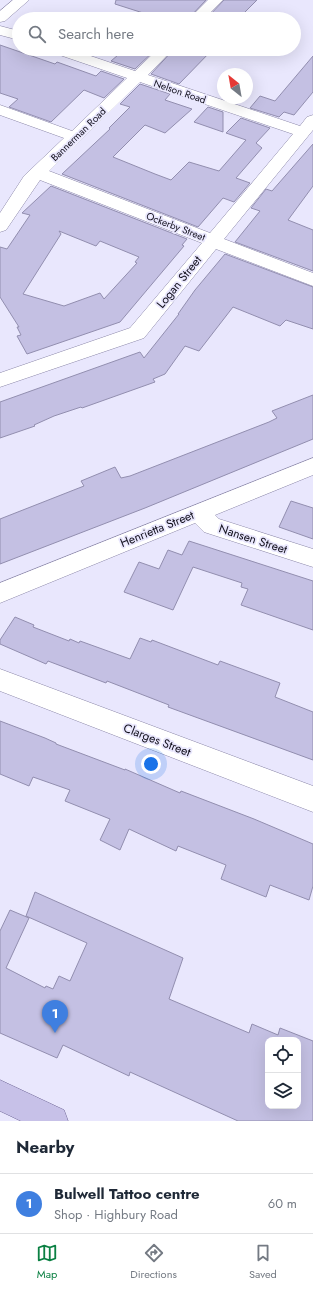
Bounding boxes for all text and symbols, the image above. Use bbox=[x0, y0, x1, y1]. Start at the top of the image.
search box bbox=[12, 12, 301, 56]
icon: search bbox=[26, 23, 48, 45]
text: Search here bbox=[58, 23, 134, 45]
north arrow bbox=[217, 68, 253, 104]
street label: Nelson Road bbox=[152, 76, 208, 107]
street label: Bannerman Road bbox=[47, 104, 109, 165]
street label: Ockerby Street bbox=[144, 208, 208, 245]
street label: Logan Street bbox=[152, 252, 206, 312]
street label: Henrietta Street bbox=[117, 506, 197, 552]
street label: Nansen Street bbox=[216, 519, 290, 559]
street label: Clarges Street bbox=[121, 719, 193, 761]
your location bbox=[141, 754, 161, 774]
pin: 1 bbox=[42, 1000, 68, 1033]
map controls bbox=[265, 1037, 301, 1109]
button: locate bbox=[265, 1037, 301, 1073]
button: layers bbox=[265, 1073, 301, 1109]
text: Nearby bbox=[16, 1135, 74, 1159]
text: Bulwell Tattoo centre bbox=[54, 1183, 200, 1205]
text: 1 bbox=[26, 1194, 32, 1213]
text: 60 m bbox=[268, 1194, 297, 1213]
text: Shop · Highbury Road bbox=[54, 1205, 178, 1224]
tab: Map bbox=[36, 1242, 58, 1282]
tab: Directions bbox=[130, 1242, 177, 1282]
tab: Saved bbox=[249, 1242, 277, 1282]

